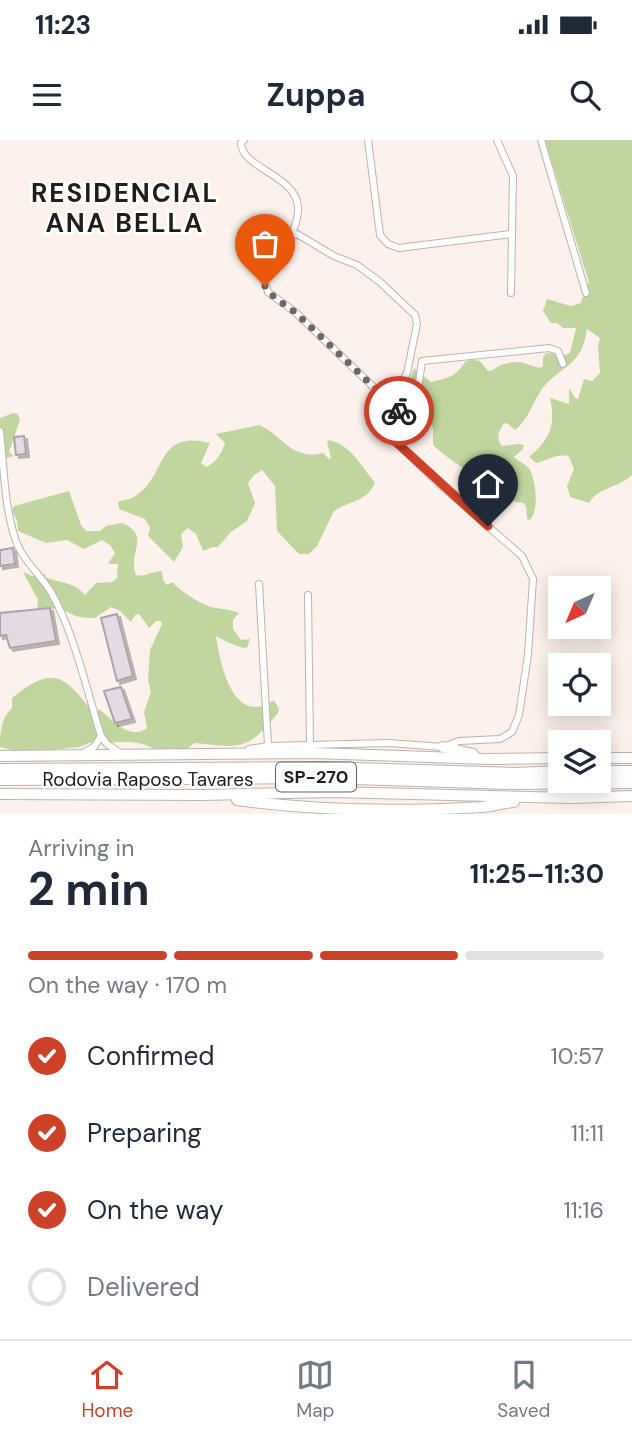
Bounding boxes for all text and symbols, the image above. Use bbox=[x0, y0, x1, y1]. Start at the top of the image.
text: 11:23 bbox=[35, 8, 91, 42]
text: Zuppa bbox=[267, 74, 365, 116]
icon: menu bbox=[28, 76, 66, 114]
icon: search bbox=[566, 76, 604, 114]
district label: RESIDENCIAL ANA BELLA bbox=[31, 176, 219, 240]
pin bbox=[235, 214, 295, 286]
icon: bag bbox=[246, 225, 284, 263]
courier bbox=[364, 376, 434, 446]
icon: bike bbox=[380, 392, 418, 430]
pin bbox=[458, 454, 518, 526]
icon: home bbox=[469, 465, 507, 503]
north arrow bbox=[548, 576, 611, 639]
map controls bbox=[548, 576, 611, 793]
button: locate bbox=[548, 653, 611, 716]
button: layers bbox=[548, 730, 611, 793]
road number: SP-270 bbox=[276, 762, 356, 792]
street label: Rodovia Raposo Tavares bbox=[42, 767, 254, 792]
text: Arriving in bbox=[28, 833, 134, 863]
text: 11:25–11:30 bbox=[470, 857, 604, 891]
text: 2 min bbox=[28, 859, 150, 919]
text: On the way · 170 m bbox=[28, 970, 227, 1000]
icon: check bbox=[28, 1037, 66, 1075]
text: Confirmed bbox=[87, 1039, 214, 1073]
text: 10:57 bbox=[551, 1041, 604, 1071]
icon: check bbox=[28, 1114, 66, 1152]
text: Preparing bbox=[87, 1116, 202, 1150]
text: 11:11 bbox=[571, 1118, 604, 1148]
icon: check bbox=[28, 1191, 66, 1229]
text: On the way bbox=[87, 1193, 223, 1227]
text: 11:16 bbox=[563, 1195, 604, 1225]
text: Delivered bbox=[87, 1270, 200, 1304]
tab: Home bbox=[81, 1356, 133, 1423]
tab: Map bbox=[296, 1356, 334, 1423]
tab: Saved bbox=[497, 1356, 551, 1423]

